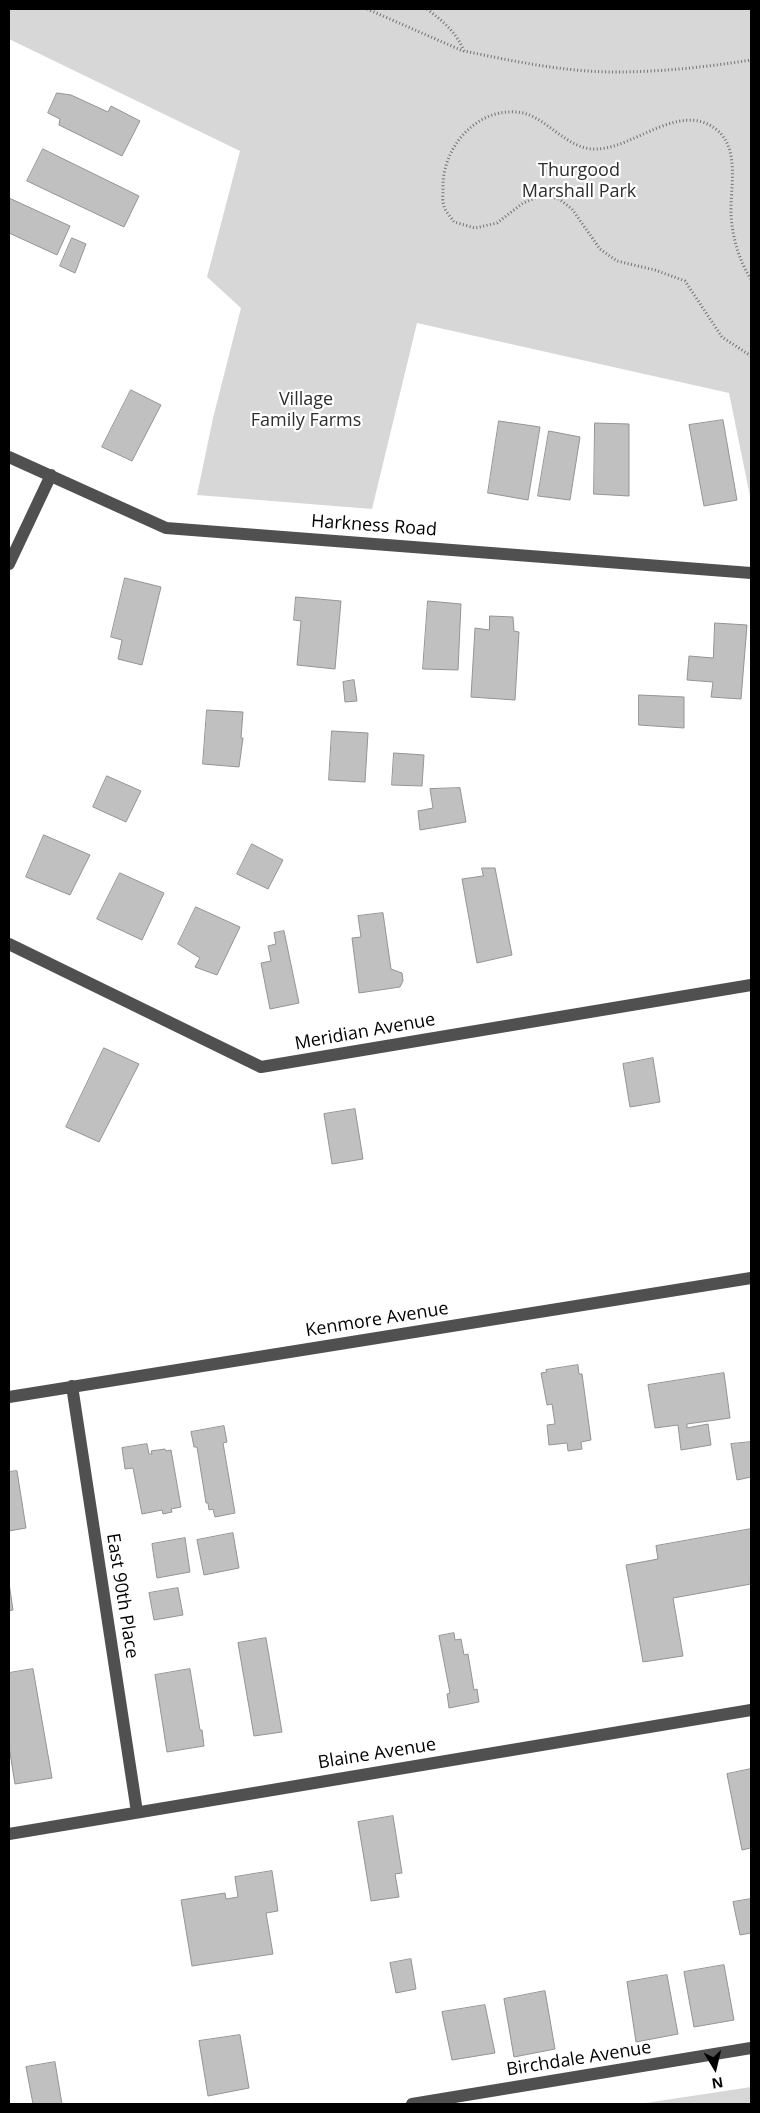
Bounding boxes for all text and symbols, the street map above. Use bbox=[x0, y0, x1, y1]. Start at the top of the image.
park label: Thurgood Marshall Park bbox=[522, 160, 636, 202]
park label: Village Family Farms bbox=[251, 389, 361, 432]
street label: Harkness Road bbox=[310, 511, 438, 541]
street label: Meridian Avenue bbox=[293, 1009, 437, 1055]
street label: Kenmore Avenue bbox=[304, 1298, 450, 1342]
street label: East 90th Place bbox=[101, 1532, 143, 1660]
street label: Blaine Avenue bbox=[316, 1734, 438, 1774]
street label: Birchdale Avenue bbox=[505, 2037, 653, 2081]
north arrow bbox=[690, 2043, 740, 2093]
text: N bbox=[710, 2073, 725, 2094]

